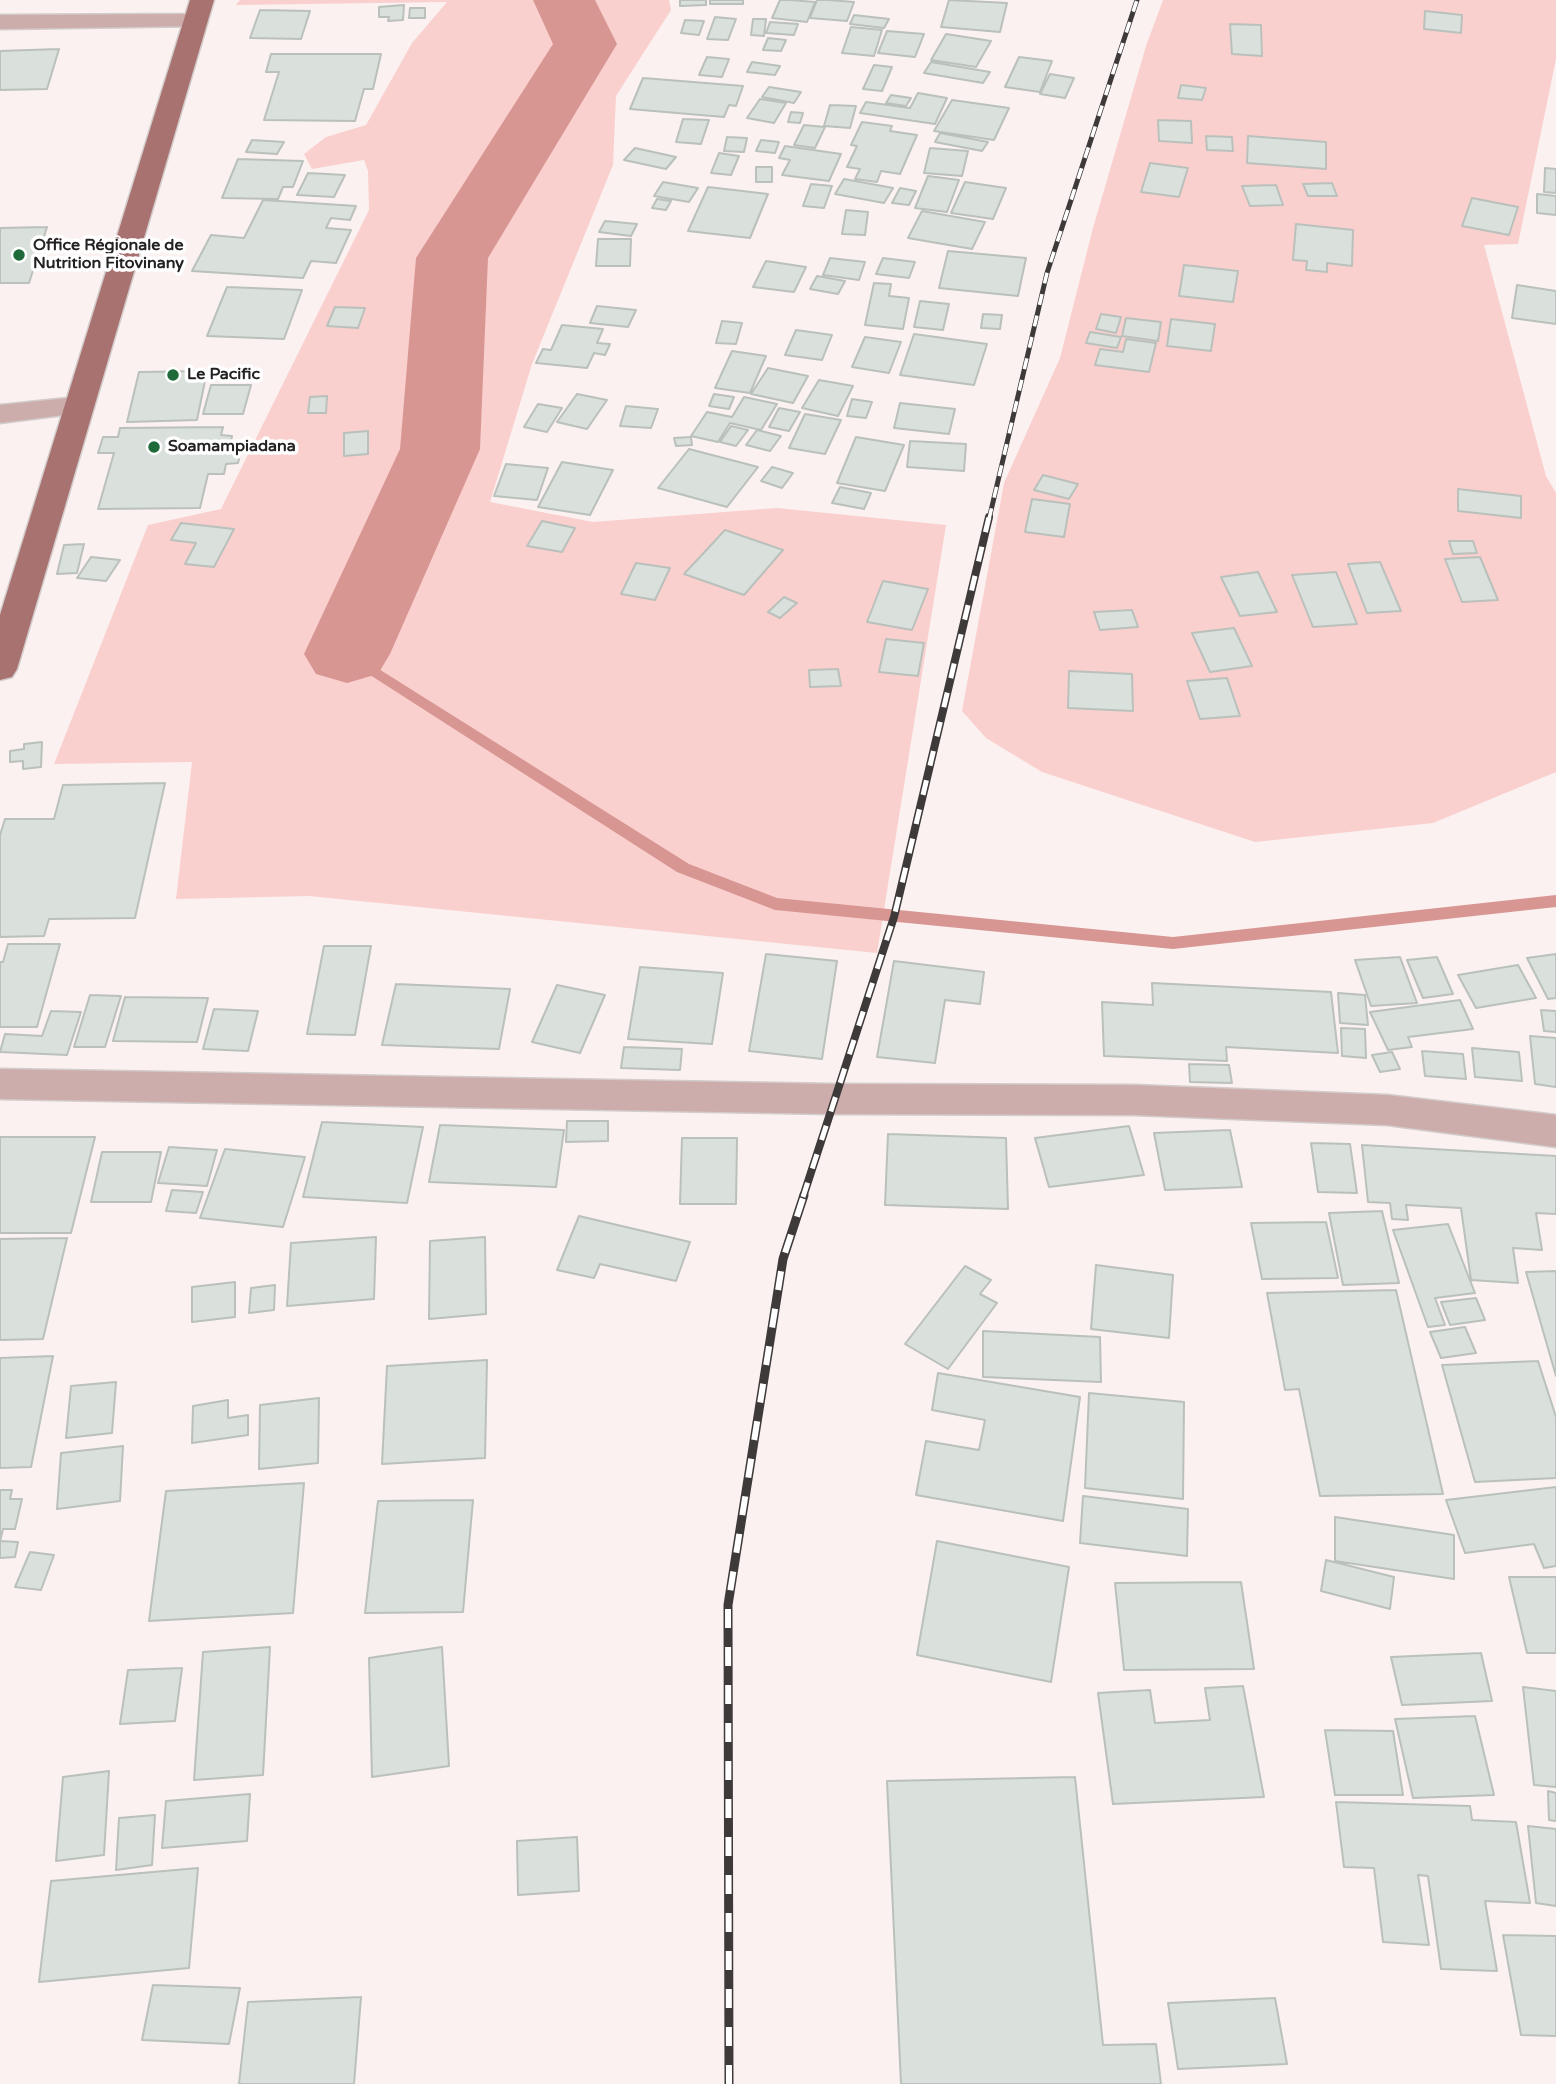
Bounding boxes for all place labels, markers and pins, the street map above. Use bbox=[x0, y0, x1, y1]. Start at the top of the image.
place label: Office Régionale de Nutrition Fitovinany bbox=[33, 236, 184, 274]
marker: Office Régionale de Nutrition Fitovinany bbox=[11, 247, 27, 263]
place label: Le Pacific bbox=[187, 365, 260, 385]
marker: Le Pacific bbox=[165, 367, 181, 383]
place label: Soamampiadana bbox=[168, 437, 296, 457]
marker: Soamampiadana bbox=[146, 439, 162, 455]

